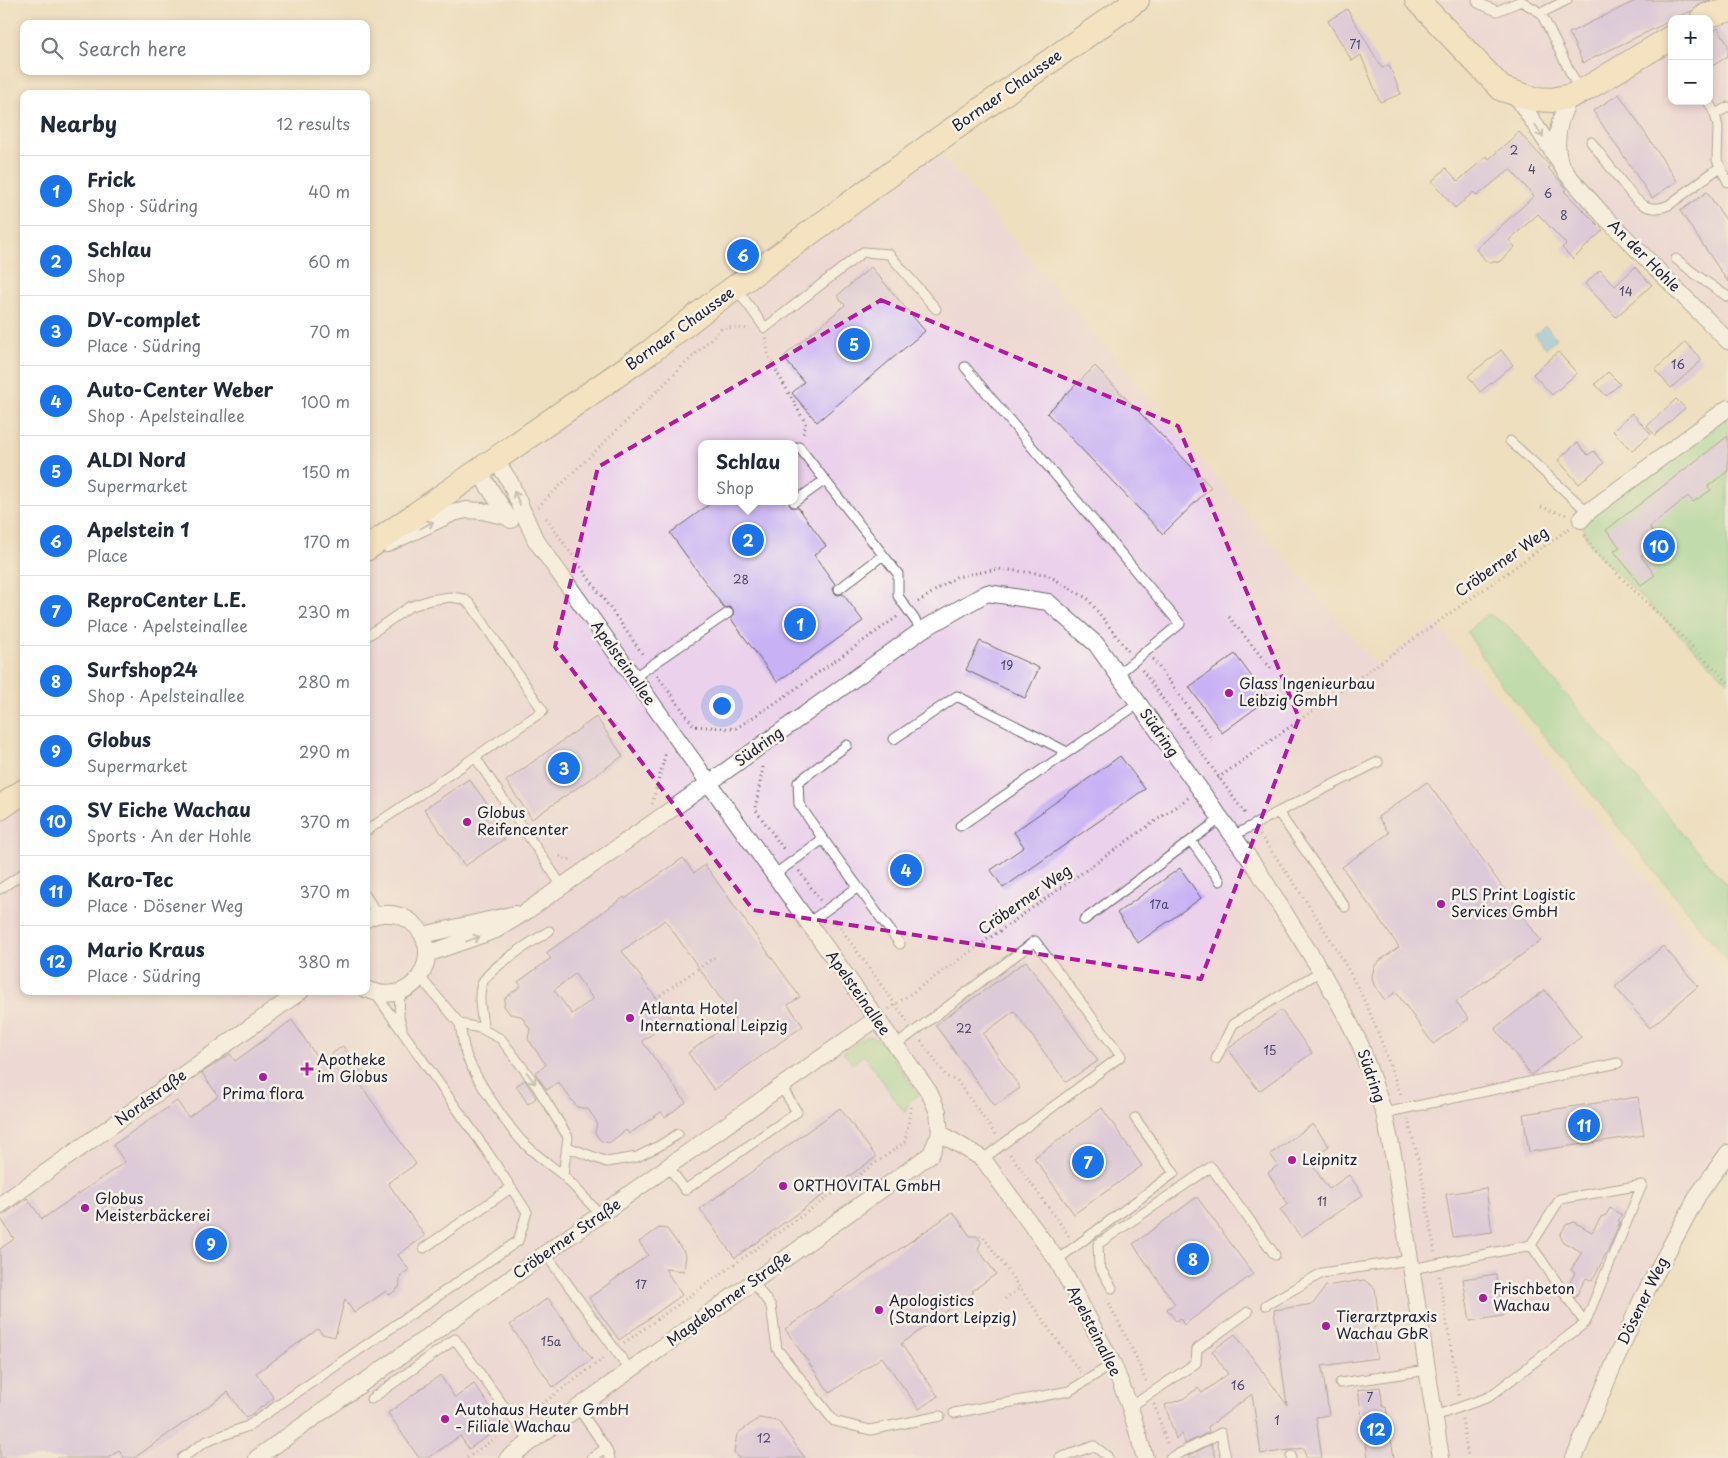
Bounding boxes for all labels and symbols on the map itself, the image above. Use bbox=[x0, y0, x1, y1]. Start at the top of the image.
house number: 71 bbox=[1349, 35, 1361, 53]
street label: Bornaer Chaussee bbox=[946, 43, 1066, 136]
one-way arrow bbox=[1534, 124, 1544, 138]
house number: 2 bbox=[1510, 141, 1518, 159]
house number: 4 bbox=[1528, 160, 1536, 178]
house number: 6 bbox=[1544, 184, 1552, 202]
house number: 8 bbox=[1560, 206, 1568, 224]
street label: An der Hohle bbox=[1603, 213, 1687, 297]
pin: 6 bbox=[727, 236, 759, 274]
street label: Bornaer Chaussee bbox=[620, 280, 739, 375]
house number: 14 bbox=[1619, 282, 1633, 300]
pin: 5 bbox=[838, 325, 870, 363]
house number: 16 bbox=[1671, 355, 1685, 373]
one-way arrow bbox=[512, 491, 522, 506]
one-way arrow bbox=[419, 520, 434, 530]
street label: Cröberner Weg bbox=[1450, 520, 1552, 602]
pin: 2 bbox=[732, 521, 764, 559]
pin: 10 bbox=[1643, 527, 1675, 565]
house number: 28 bbox=[733, 570, 749, 588]
pin: 1 bbox=[784, 605, 816, 643]
street label: Apelsteinallee bbox=[586, 615, 662, 709]
house number: 19 bbox=[1001, 656, 1013, 674]
place label: Glass Ingenieurbau Leibzig GmbH bbox=[1239, 671, 1375, 711]
marker: Glass Ingenieurbau Leibzig GmbH bbox=[1223, 687, 1235, 699]
your location bbox=[709, 693, 735, 719]
street label: Südring bbox=[1135, 703, 1185, 761]
street label: Südring bbox=[729, 720, 787, 771]
pin: 3 bbox=[548, 749, 580, 787]
place label: Globus Reifencenter bbox=[477, 800, 568, 840]
marker: Globus Reifencenter bbox=[461, 816, 473, 828]
pin: 4 bbox=[890, 851, 922, 889]
street label: Cröberner Weg bbox=[973, 858, 1075, 940]
place label: PLS Print Logistic Services GmbH bbox=[1451, 882, 1576, 922]
house number: 17a bbox=[1149, 895, 1169, 913]
marker: PLS Print Logistic Services GmbH bbox=[1435, 898, 1447, 910]
one-way arrow bbox=[465, 934, 481, 943]
street label: Apelsteinallee bbox=[821, 945, 897, 1039]
place label: Atlanta Hotel International Leipzig bbox=[640, 996, 788, 1036]
marker: Atlanta Hotel International Leipzig bbox=[624, 1012, 636, 1024]
house number: 22 bbox=[956, 1019, 972, 1037]
house number: 15 bbox=[1263, 1041, 1277, 1059]
street label: Südring bbox=[1353, 1046, 1392, 1105]
place label: Apotheke im Globus bbox=[317, 1047, 388, 1087]
street label: Nordstraße bbox=[110, 1063, 191, 1131]
marker: Apotheke im Globus bbox=[301, 1063, 313, 1075]
marker: Prima flora bbox=[257, 1071, 269, 1083]
one-way arrow bbox=[525, 1071, 536, 1084]
place label: Prima flora bbox=[222, 1081, 305, 1104]
pin: 11 bbox=[1568, 1106, 1600, 1144]
pin: 7 bbox=[1072, 1143, 1104, 1181]
place label: Leipnitz bbox=[1302, 1147, 1357, 1170]
marker: Leipnitz bbox=[1286, 1154, 1298, 1166]
place label: ORTHOVITAL GmbH bbox=[793, 1173, 941, 1196]
marker: ORTHOVITAL GmbH bbox=[777, 1180, 789, 1192]
place label: Globus Meisterbäckerei bbox=[95, 1186, 210, 1226]
street label: Cröberner Straße bbox=[507, 1192, 625, 1284]
house number: 11 bbox=[1317, 1192, 1327, 1210]
marker: Globus Meisterbäckerei bbox=[79, 1202, 91, 1214]
pin: 9 bbox=[195, 1225, 227, 1263]
pin: 8 bbox=[1177, 1240, 1209, 1278]
street label: Magdeborner Straße bbox=[661, 1245, 795, 1351]
street label: Dösener Weg bbox=[1610, 1253, 1673, 1348]
house number: 17 bbox=[635, 1275, 647, 1293]
place label: Frischbeton Wachau bbox=[1493, 1276, 1575, 1316]
street label: Apelsteinallee bbox=[1063, 1281, 1128, 1380]
place label: Apologistics (Standort Leipzig) bbox=[889, 1288, 1017, 1328]
marker: Frischbeton Wachau bbox=[1477, 1292, 1489, 1304]
marker: Apologistics (Standort Leipzig) bbox=[873, 1304, 885, 1316]
place label: Tierarztpraxis Wachau GbR bbox=[1336, 1304, 1437, 1344]
marker: Tierarztpraxis Wachau GbR bbox=[1320, 1320, 1332, 1332]
house number: 15a bbox=[541, 1332, 562, 1350]
house number: 16 bbox=[1231, 1376, 1245, 1394]
house number: 7 bbox=[1367, 1388, 1374, 1406]
place label: Autohaus Heuter GmbH - Filiale Wachau bbox=[455, 1397, 629, 1437]
pin: 12 bbox=[1360, 1410, 1392, 1448]
house number: 1 bbox=[1274, 1411, 1280, 1429]
marker: Autohaus Heuter GmbH - Filiale Wachau bbox=[439, 1413, 451, 1425]
house number: 12 bbox=[757, 1429, 771, 1447]

